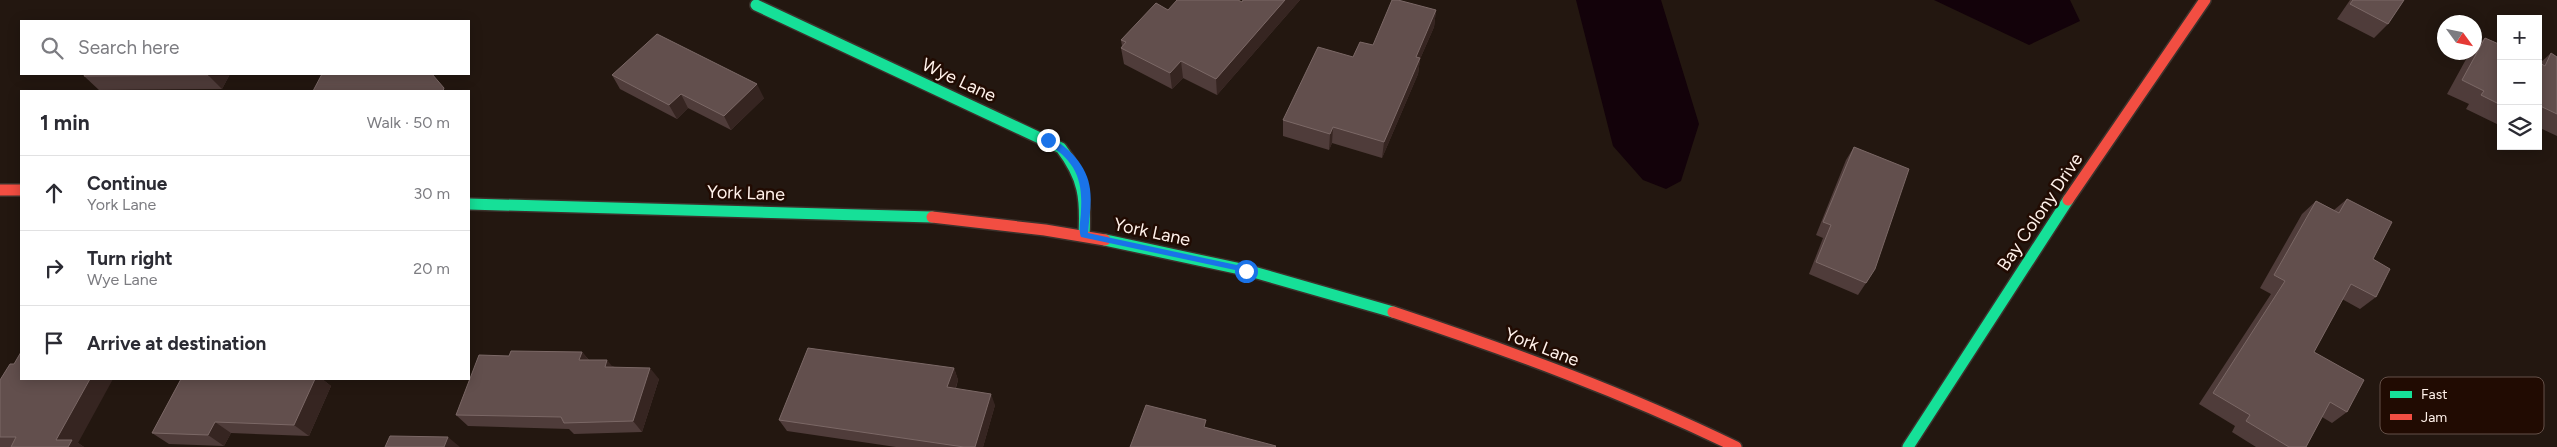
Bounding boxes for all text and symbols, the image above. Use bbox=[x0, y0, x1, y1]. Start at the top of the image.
north arrow bbox=[2437, 15, 2482, 60]
map controls bbox=[2497, 15, 2542, 150]
button: + bbox=[2497, 15, 2542, 60]
search box bbox=[20, 20, 470, 75]
icon: search bbox=[38, 34, 66, 62]
text: Search here bbox=[78, 36, 180, 59]
street label: Wye Lane bbox=[918, 53, 1000, 107]
button: − bbox=[2497, 60, 2542, 105]
button: layers bbox=[2497, 105, 2542, 150]
text: 1 min bbox=[40, 110, 90, 135]
text: Walk · 50 m bbox=[367, 113, 450, 132]
route end bbox=[1037, 129, 1060, 152]
street label: Bay Colony Drive bbox=[1993, 149, 2088, 275]
text: Continue bbox=[87, 172, 167, 195]
icon: ahead bbox=[40, 179, 68, 207]
street label: York Lane bbox=[707, 181, 785, 205]
text: 30 m bbox=[413, 184, 450, 203]
text: York Lane bbox=[87, 195, 156, 214]
street label: York Lane bbox=[1112, 213, 1193, 251]
text: Turn right bbox=[87, 247, 173, 270]
icon: right bbox=[40, 254, 68, 282]
text: 20 m bbox=[413, 259, 450, 278]
route start bbox=[1235, 260, 1258, 283]
text: Wye Lane bbox=[87, 270, 157, 289]
street label: York Lane bbox=[1502, 323, 1582, 371]
icon: arrive bbox=[40, 329, 68, 357]
text: Arrive at destination bbox=[87, 332, 266, 355]
legend bbox=[2380, 377, 2544, 434]
text: Fast bbox=[2421, 386, 2447, 403]
text: Jam bbox=[2421, 409, 2447, 426]

